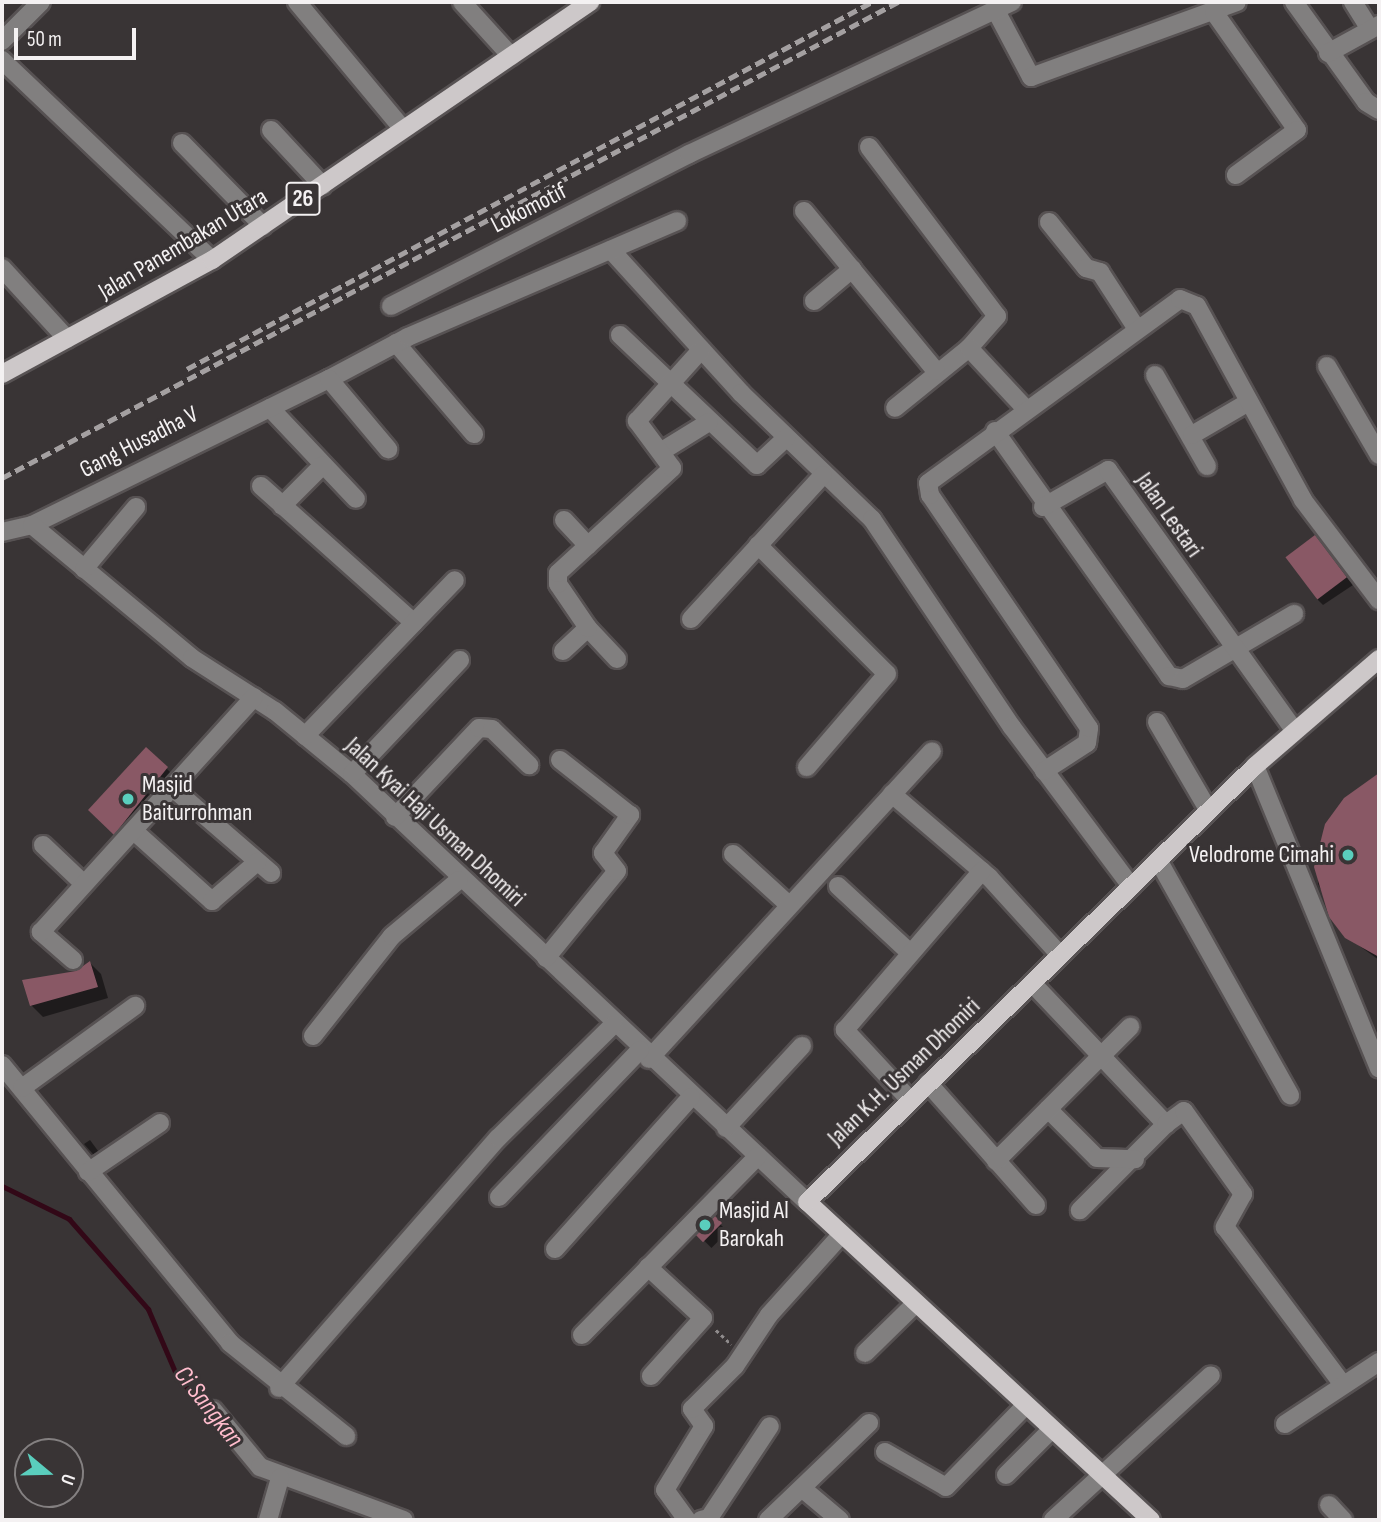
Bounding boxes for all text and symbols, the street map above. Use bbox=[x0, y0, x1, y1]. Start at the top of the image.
scale bar bbox=[18, 14, 140, 58]
text: 50 m bbox=[27, 27, 62, 52]
street label: Lokomotif bbox=[486, 177, 572, 239]
road number: 26 bbox=[286, 180, 320, 218]
street label: Jalan Panembakan Utara bbox=[93, 182, 273, 306]
street label: Gang Husadha V bbox=[75, 400, 203, 484]
street label: Jalan Lestari bbox=[1129, 467, 1209, 563]
street label: Jalan Kyai Haji Usman Dhomiri bbox=[339, 731, 531, 913]
place label: Masjid Baiturrohman bbox=[142, 771, 252, 827]
marker: Masjid Baiturrohman bbox=[120, 791, 136, 807]
place label: Velodrome Cimahi bbox=[1189, 841, 1334, 869]
marker: Velodrome Cimahi bbox=[1340, 847, 1356, 863]
street label: Jalan K.H. Usman Dhomiri bbox=[822, 992, 986, 1152]
place label: Masjid Al Barokah bbox=[719, 1197, 789, 1253]
marker: Masjid Al Barokah bbox=[697, 1217, 713, 1233]
water label: Ci Sangkan bbox=[167, 1360, 249, 1454]
north arrow bbox=[14, 1438, 84, 1508]
text: U bbox=[55, 1471, 80, 1488]

